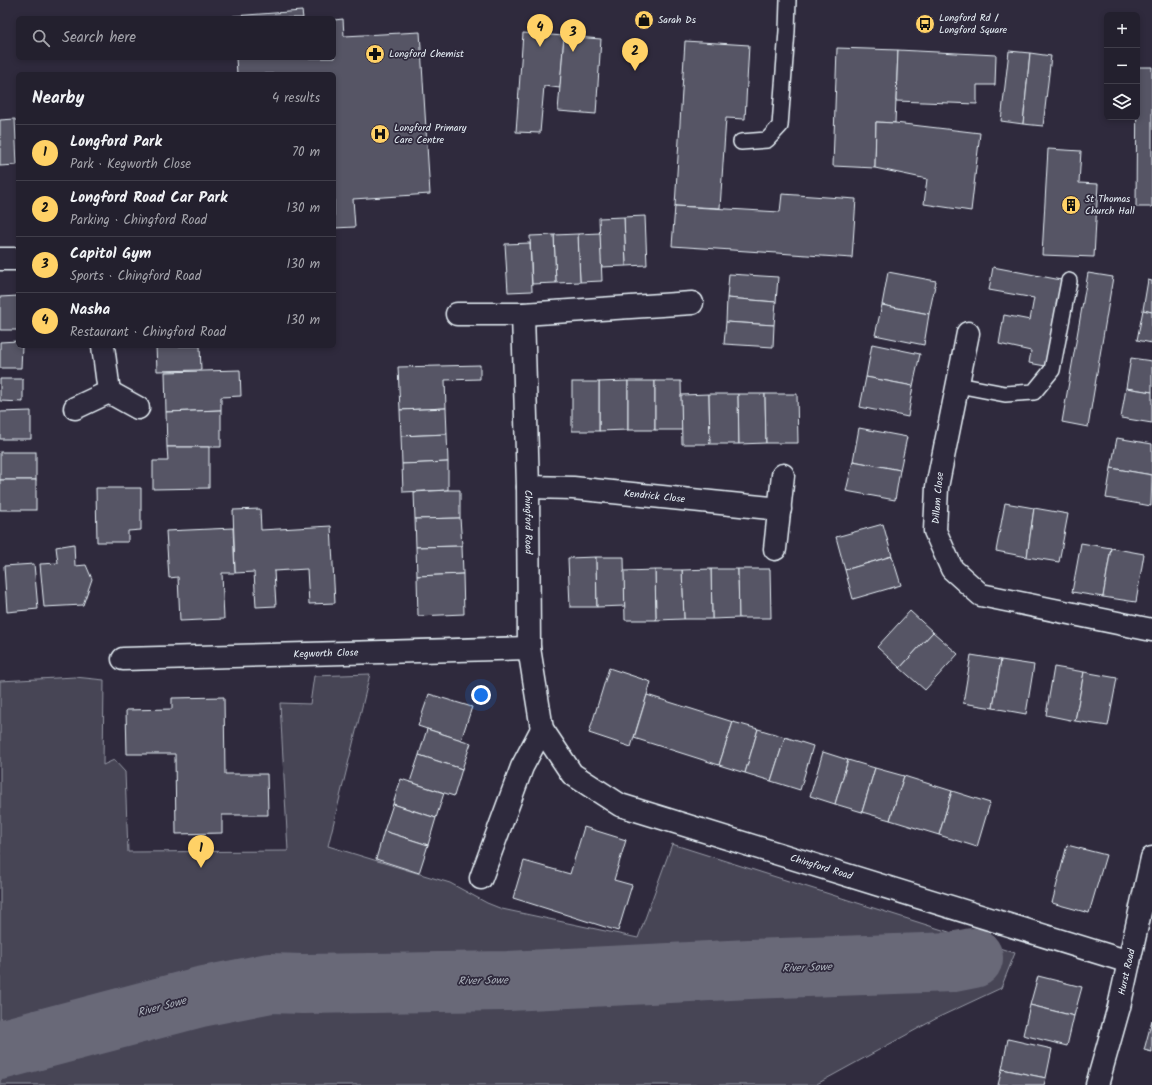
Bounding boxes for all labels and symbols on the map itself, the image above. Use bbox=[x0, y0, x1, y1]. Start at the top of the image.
shop icon: Sarah Ds bbox=[633, 9, 655, 31]
place label: Longford Rd / Longford Square bbox=[939, 10, 1008, 38]
place label: Sarah Ds bbox=[658, 12, 697, 28]
bus stop icon: Longford Rd / Longford Square bbox=[914, 13, 936, 35]
pin: 4 bbox=[527, 14, 553, 47]
pin: 3 bbox=[560, 19, 586, 52]
pin: 2 bbox=[622, 38, 648, 71]
pharmacy icon: Longford Chemist bbox=[364, 43, 386, 65]
place label: Longford Chemist bbox=[389, 46, 464, 62]
place label: Longford Primary Care Centre bbox=[394, 120, 467, 148]
hospital icon: Longford Primary Care Centre bbox=[369, 123, 391, 145]
place label: St Thomas Church Hall bbox=[1085, 191, 1135, 219]
building icon: St Thomas Church Hall bbox=[1060, 194, 1082, 216]
street label: Dillam Close bbox=[928, 471, 948, 525]
street label: Kendrick Close bbox=[623, 485, 686, 507]
street label: Chingford Road bbox=[520, 490, 536, 555]
street label: Kegworth Close bbox=[293, 645, 359, 662]
your location bbox=[471, 685, 491, 705]
pin: 1 bbox=[188, 835, 214, 868]
street label: Chingford Road bbox=[788, 850, 855, 885]
street label: Hurst Road bbox=[1114, 946, 1140, 997]
water label: River Sowe bbox=[782, 958, 833, 978]
water label: River Sowe bbox=[458, 972, 509, 990]
water label: River Sowe bbox=[136, 992, 189, 1022]

